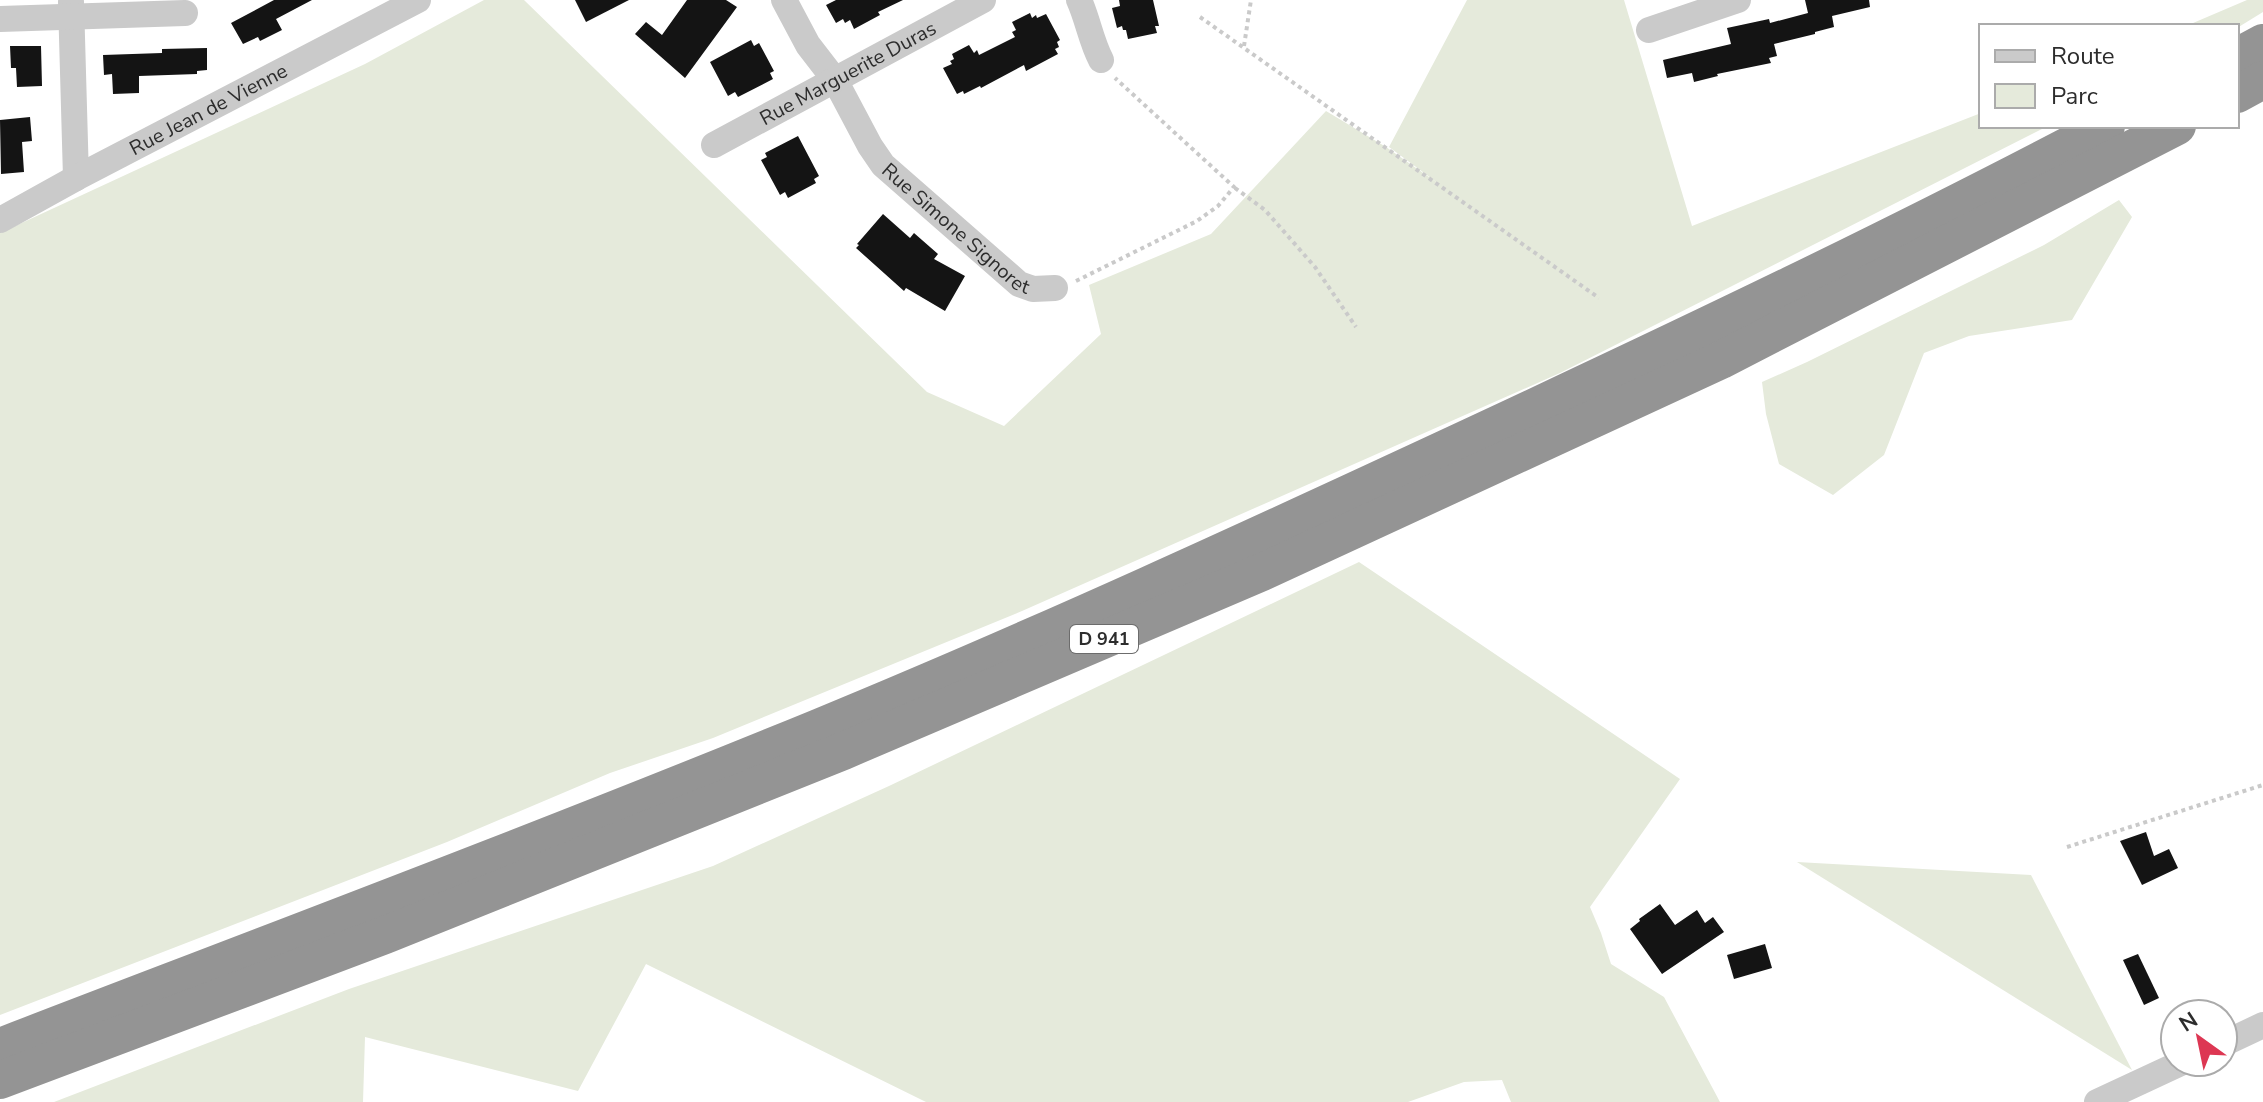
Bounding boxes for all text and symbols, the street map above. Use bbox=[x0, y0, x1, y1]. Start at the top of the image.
street label: Rue Marguerite Duras bbox=[755, 14, 941, 131]
legend bbox=[1979, 24, 2239, 128]
text: Route bbox=[2051, 40, 2115, 72]
street label: Rue Jean de Vienne bbox=[125, 57, 292, 161]
text: Parc bbox=[2051, 80, 2098, 112]
street label: Rue Simone Signoret bbox=[876, 157, 1035, 301]
road number: D 941 bbox=[1070, 625, 1138, 653]
north arrow bbox=[2159, 998, 2239, 1078]
text: N bbox=[2174, 1005, 2204, 1039]

